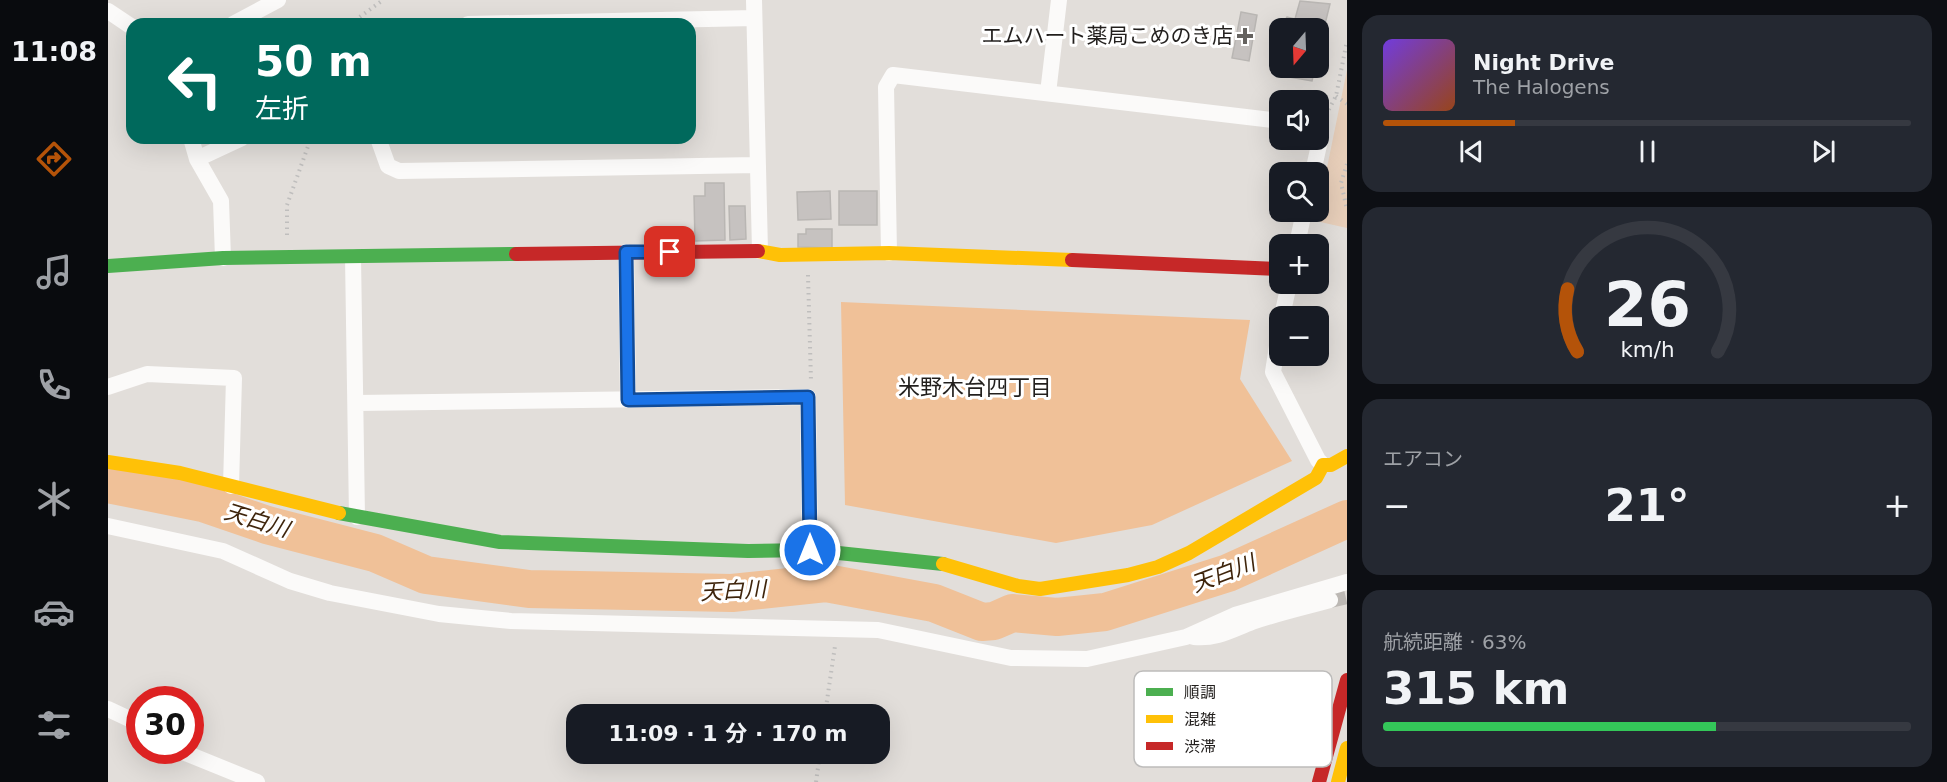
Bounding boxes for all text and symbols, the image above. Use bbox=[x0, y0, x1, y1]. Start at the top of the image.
north arrow bbox=[1269, 18, 1329, 78]
map controls bbox=[1269, 18, 1329, 366]
place label: エムハート薬局こめのき店 bbox=[982, 24, 1233, 48]
marker: エムハート薬局こめのき店 bbox=[1238, 29, 1252, 43]
text: 11:08 bbox=[11, 36, 97, 67]
text: 50 m bbox=[255, 37, 372, 86]
icon: left bbox=[156, 42, 234, 120]
text: Night Drive bbox=[1473, 50, 1614, 75]
text: The Halogens bbox=[1473, 75, 1610, 99]
button: sound bbox=[1269, 90, 1329, 150]
text: 左折 bbox=[255, 93, 309, 124]
icon: previous bbox=[1455, 135, 1488, 168]
icon: pause bbox=[1631, 135, 1664, 168]
icon: next bbox=[1807, 135, 1840, 168]
icon: directions bbox=[33, 138, 75, 180]
button: search bbox=[1269, 162, 1329, 222]
pin bbox=[644, 226, 695, 277]
button: + bbox=[1269, 234, 1329, 294]
icon: arrive bbox=[653, 235, 686, 268]
icon: music bbox=[33, 251, 75, 293]
text: 26 bbox=[1604, 268, 1690, 341]
button: − bbox=[1269, 306, 1329, 366]
text: km/h bbox=[1620, 338, 1674, 363]
icon: phone bbox=[33, 364, 75, 406]
district label: 米野木台四丁目 bbox=[898, 375, 1052, 400]
text: エアコン bbox=[1383, 447, 1463, 471]
icon: climate bbox=[33, 478, 75, 520]
text: 21° bbox=[1604, 479, 1690, 532]
text: − bbox=[1383, 486, 1411, 525]
text: + bbox=[1883, 486, 1911, 525]
water label: 天白川 bbox=[222, 499, 294, 543]
position arrow bbox=[778, 518, 842, 582]
water label: 天白川 bbox=[1188, 549, 1260, 597]
water label: 天白川 bbox=[699, 576, 769, 605]
icon: car bbox=[33, 591, 75, 633]
text: 航続距離 · 63% bbox=[1383, 630, 1527, 654]
text: 315 km bbox=[1383, 662, 1569, 715]
legend bbox=[1134, 671, 1332, 767]
text: 順調 bbox=[1184, 683, 1216, 702]
speed limit sign: 30 bbox=[126, 686, 204, 764]
icon: filters bbox=[33, 704, 75, 746]
text: 混雑 bbox=[1184, 710, 1216, 729]
text: 11:09 · 1 分 · 170 m bbox=[609, 721, 847, 746]
text: 渋滞 bbox=[1184, 737, 1216, 756]

